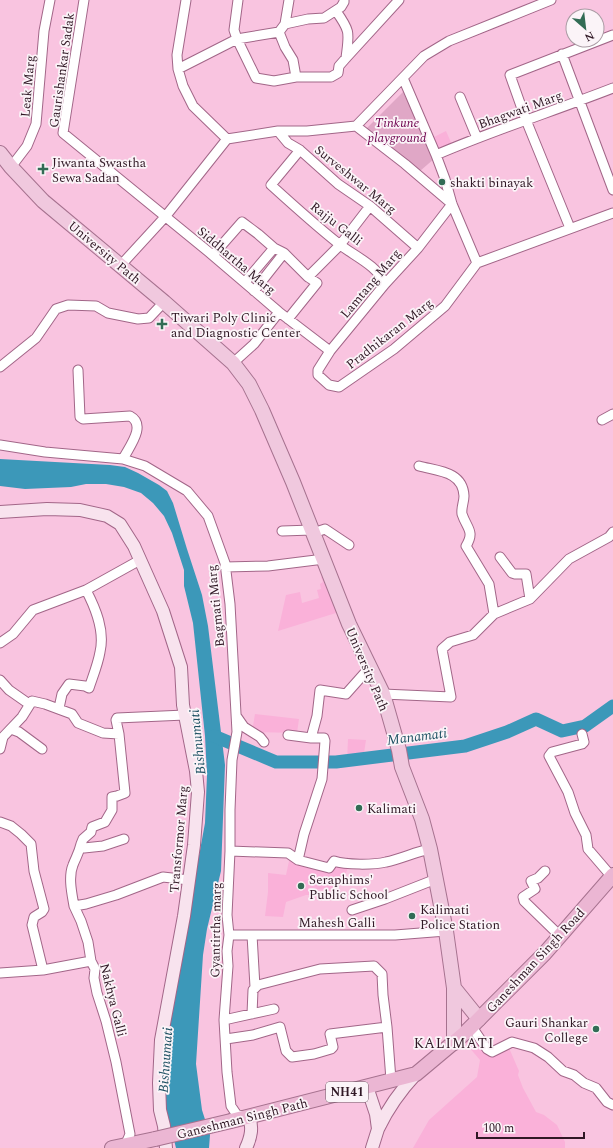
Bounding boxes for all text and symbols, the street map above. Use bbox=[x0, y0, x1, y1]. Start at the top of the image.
north arrow bbox=[565, 8, 605, 48]
street label: Gaurishankar Sadak bbox=[44, 11, 80, 129]
text: N bbox=[581, 27, 597, 46]
street label: Leak Marg bbox=[15, 54, 41, 118]
street label: Bhagwati Marg bbox=[475, 85, 565, 134]
park label: Tinkune playground bbox=[367, 113, 427, 148]
street label: Surveshwar Marg bbox=[310, 140, 401, 219]
place label: Jiwanta Swastha Sewa Sadan bbox=[52, 153, 147, 188]
marker: Jiwanta Swastha Sewa Sadan bbox=[37, 163, 49, 175]
place label: shakti binayak bbox=[450, 173, 533, 193]
marker: shakti binayak bbox=[437, 177, 447, 187]
street label: Rajju Galli bbox=[306, 197, 367, 251]
street label: University Path bbox=[64, 216, 146, 290]
street label: Siddhartha Marg bbox=[193, 222, 280, 300]
street label: Lamtang Marg bbox=[336, 244, 406, 323]
street label: Pradhikaran Marg bbox=[342, 293, 437, 374]
place label: Tiwari Poly Clinic and Diagnostic Center bbox=[171, 308, 300, 343]
marker: Tiwari Poly Clinic and Diagnostic Center bbox=[156, 318, 168, 330]
street label: Bagmati Marg bbox=[202, 564, 230, 648]
street label: University Path bbox=[340, 624, 394, 715]
water label: Bishnumati bbox=[184, 708, 211, 776]
water label: Manamati bbox=[386, 722, 448, 751]
street label: Transformor Marg bbox=[164, 785, 194, 894]
place label: Kalimati bbox=[367, 799, 416, 819]
marker: Kalimati bbox=[354, 803, 364, 813]
place label: Seraphims' Public School bbox=[309, 870, 388, 905]
marker: Seraphims' Public School bbox=[296, 881, 306, 891]
street label: Gyantirtha marg bbox=[205, 882, 227, 978]
place label: Kalimati Police Station bbox=[420, 900, 500, 935]
street label: Ganeshman Singh Road bbox=[482, 904, 590, 1018]
marker: Kalimati Police Station bbox=[407, 911, 417, 921]
street label: Mahesh Galli bbox=[298, 913, 376, 933]
street label: Nakhya Galli bbox=[94, 961, 132, 1039]
place label: Gauri Shankar College bbox=[505, 1013, 588, 1048]
marker: Gauri Shankar College bbox=[591, 1024, 601, 1034]
water label: Bishnumati bbox=[153, 1026, 178, 1094]
district label: KALIMATI bbox=[414, 1033, 494, 1054]
road number: NH41 bbox=[326, 1082, 368, 1102]
street label: Ganeshman Singh Path bbox=[175, 1093, 310, 1145]
scale bar bbox=[477, 1114, 584, 1140]
text: 100 m bbox=[483, 1119, 514, 1138]

